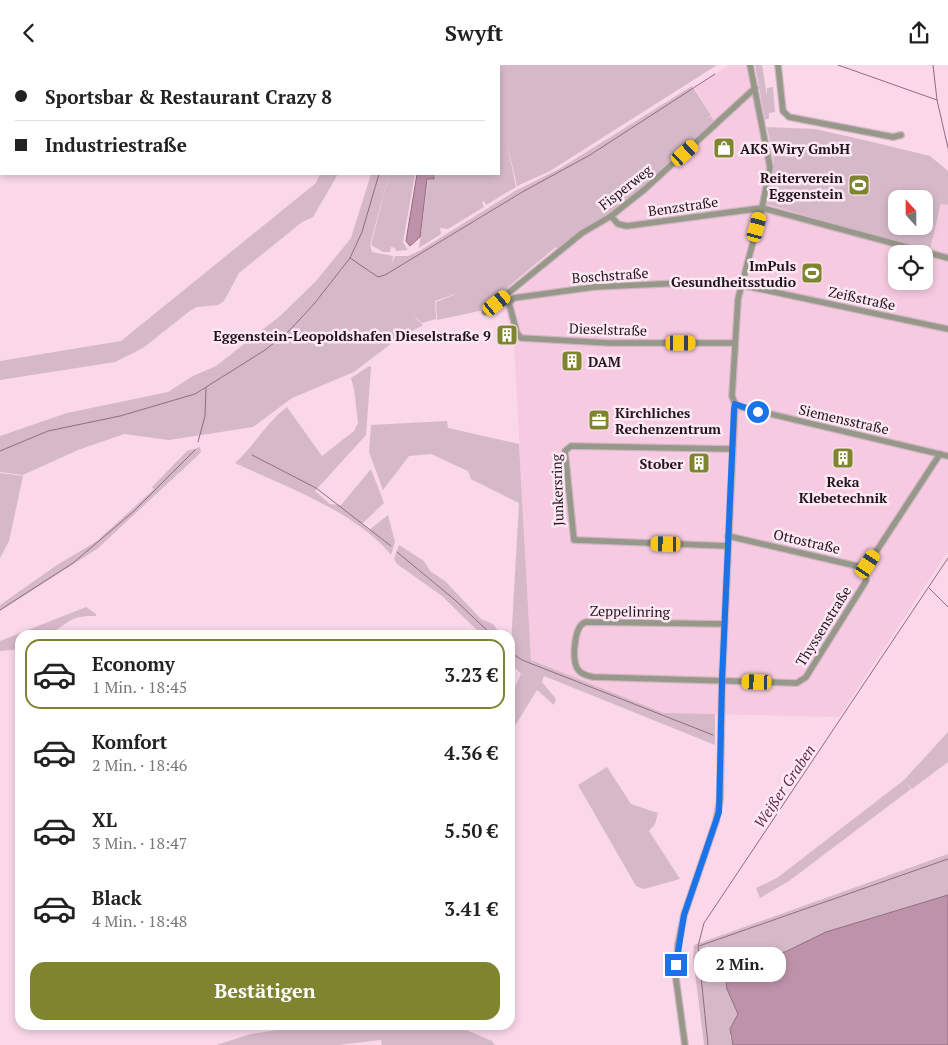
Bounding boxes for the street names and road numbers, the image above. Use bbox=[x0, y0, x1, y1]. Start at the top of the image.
street label: Fisperweg bbox=[594, 160, 656, 214]
street label: Benzstraße bbox=[647, 192, 719, 220]
street label: Boschstraße bbox=[571, 263, 649, 287]
street label: Zeißstraße bbox=[827, 282, 897, 314]
street label: Dieselstraße bbox=[569, 318, 647, 340]
street label: Siemensstraße bbox=[797, 399, 891, 439]
street label: Junkersring bbox=[546, 453, 568, 526]
street label: Ottostraße bbox=[772, 524, 842, 558]
street label: Thyssenstraße bbox=[791, 582, 855, 670]
street label: Zeppelinring bbox=[590, 601, 671, 621]

